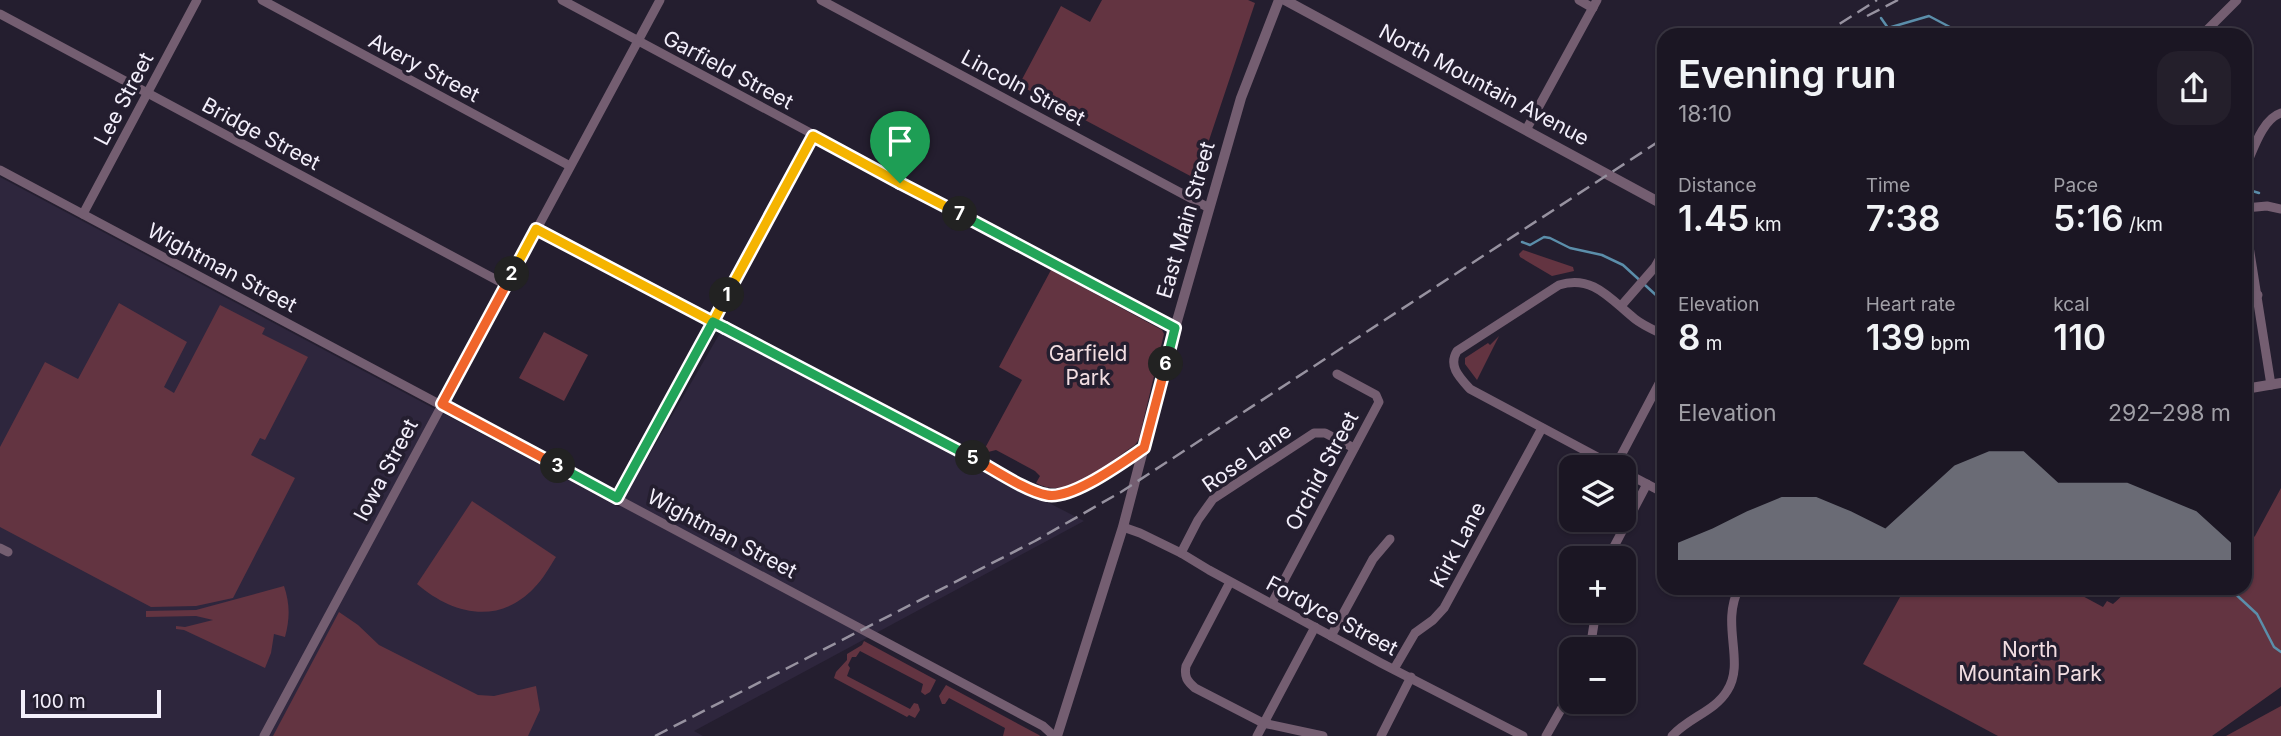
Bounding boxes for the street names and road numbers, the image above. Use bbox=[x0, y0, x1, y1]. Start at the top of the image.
street label: North Mountain Avenue bbox=[1375, 19, 1593, 151]
street label: Garfield Street bbox=[659, 25, 798, 114]
street label: Avery Street bbox=[365, 28, 484, 107]
street label: Lincoln Street bbox=[957, 44, 1090, 131]
street label: Lee Street bbox=[89, 48, 158, 149]
street label: Bridge Street bbox=[198, 92, 325, 175]
street label: East Main Street bbox=[1151, 139, 1220, 301]
street label: Wightman Street bbox=[143, 218, 301, 318]
street label: Orchid Street bbox=[1280, 407, 1363, 535]
street label: Iowa Street bbox=[348, 414, 423, 525]
street label: Rose Lane bbox=[1197, 418, 1296, 497]
street label: Wightman Street bbox=[643, 484, 801, 584]
street label: Kirk Lane bbox=[1425, 498, 1491, 592]
street label: Fordyce Street bbox=[1262, 570, 1402, 661]

